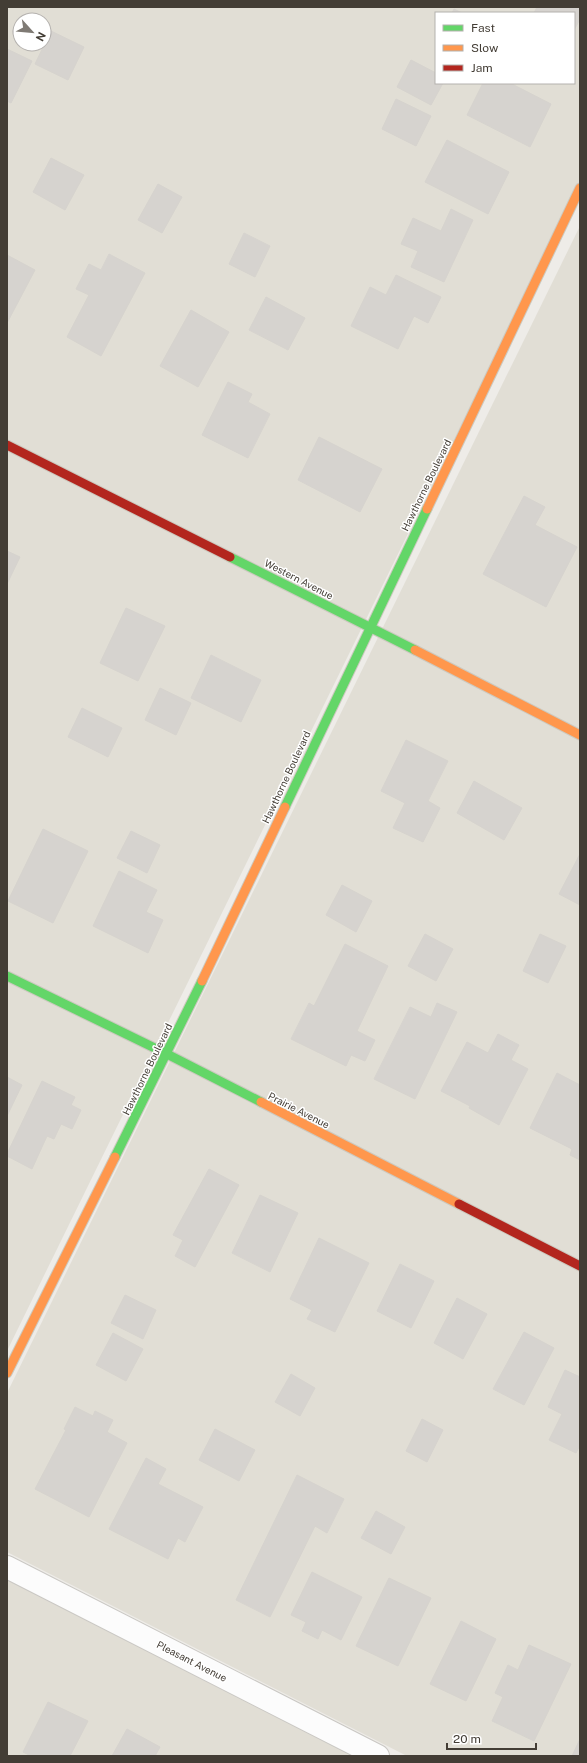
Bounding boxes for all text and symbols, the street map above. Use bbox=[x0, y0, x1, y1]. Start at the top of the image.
north arrow bbox=[12, 12, 52, 52]
legend bbox=[435, 12, 575, 84]
text: Fast bbox=[471, 21, 496, 35]
text: N bbox=[34, 30, 48, 43]
text: Slow bbox=[471, 41, 499, 55]
text: Jam bbox=[471, 61, 493, 75]
street label: Hawthorne Boulevard bbox=[399, 437, 453, 533]
street label: Western Avenue bbox=[263, 557, 336, 602]
street label: Hawthorne Boulevard bbox=[259, 729, 313, 825]
street label: Hawthorne Boulevard bbox=[120, 1021, 174, 1117]
street label: Prairie Avenue bbox=[266, 1089, 332, 1131]
street label: Pleasant Avenue bbox=[155, 1638, 229, 1684]
scale bar bbox=[447, 1725, 536, 1751]
text: 20 m bbox=[453, 1732, 481, 1746]

